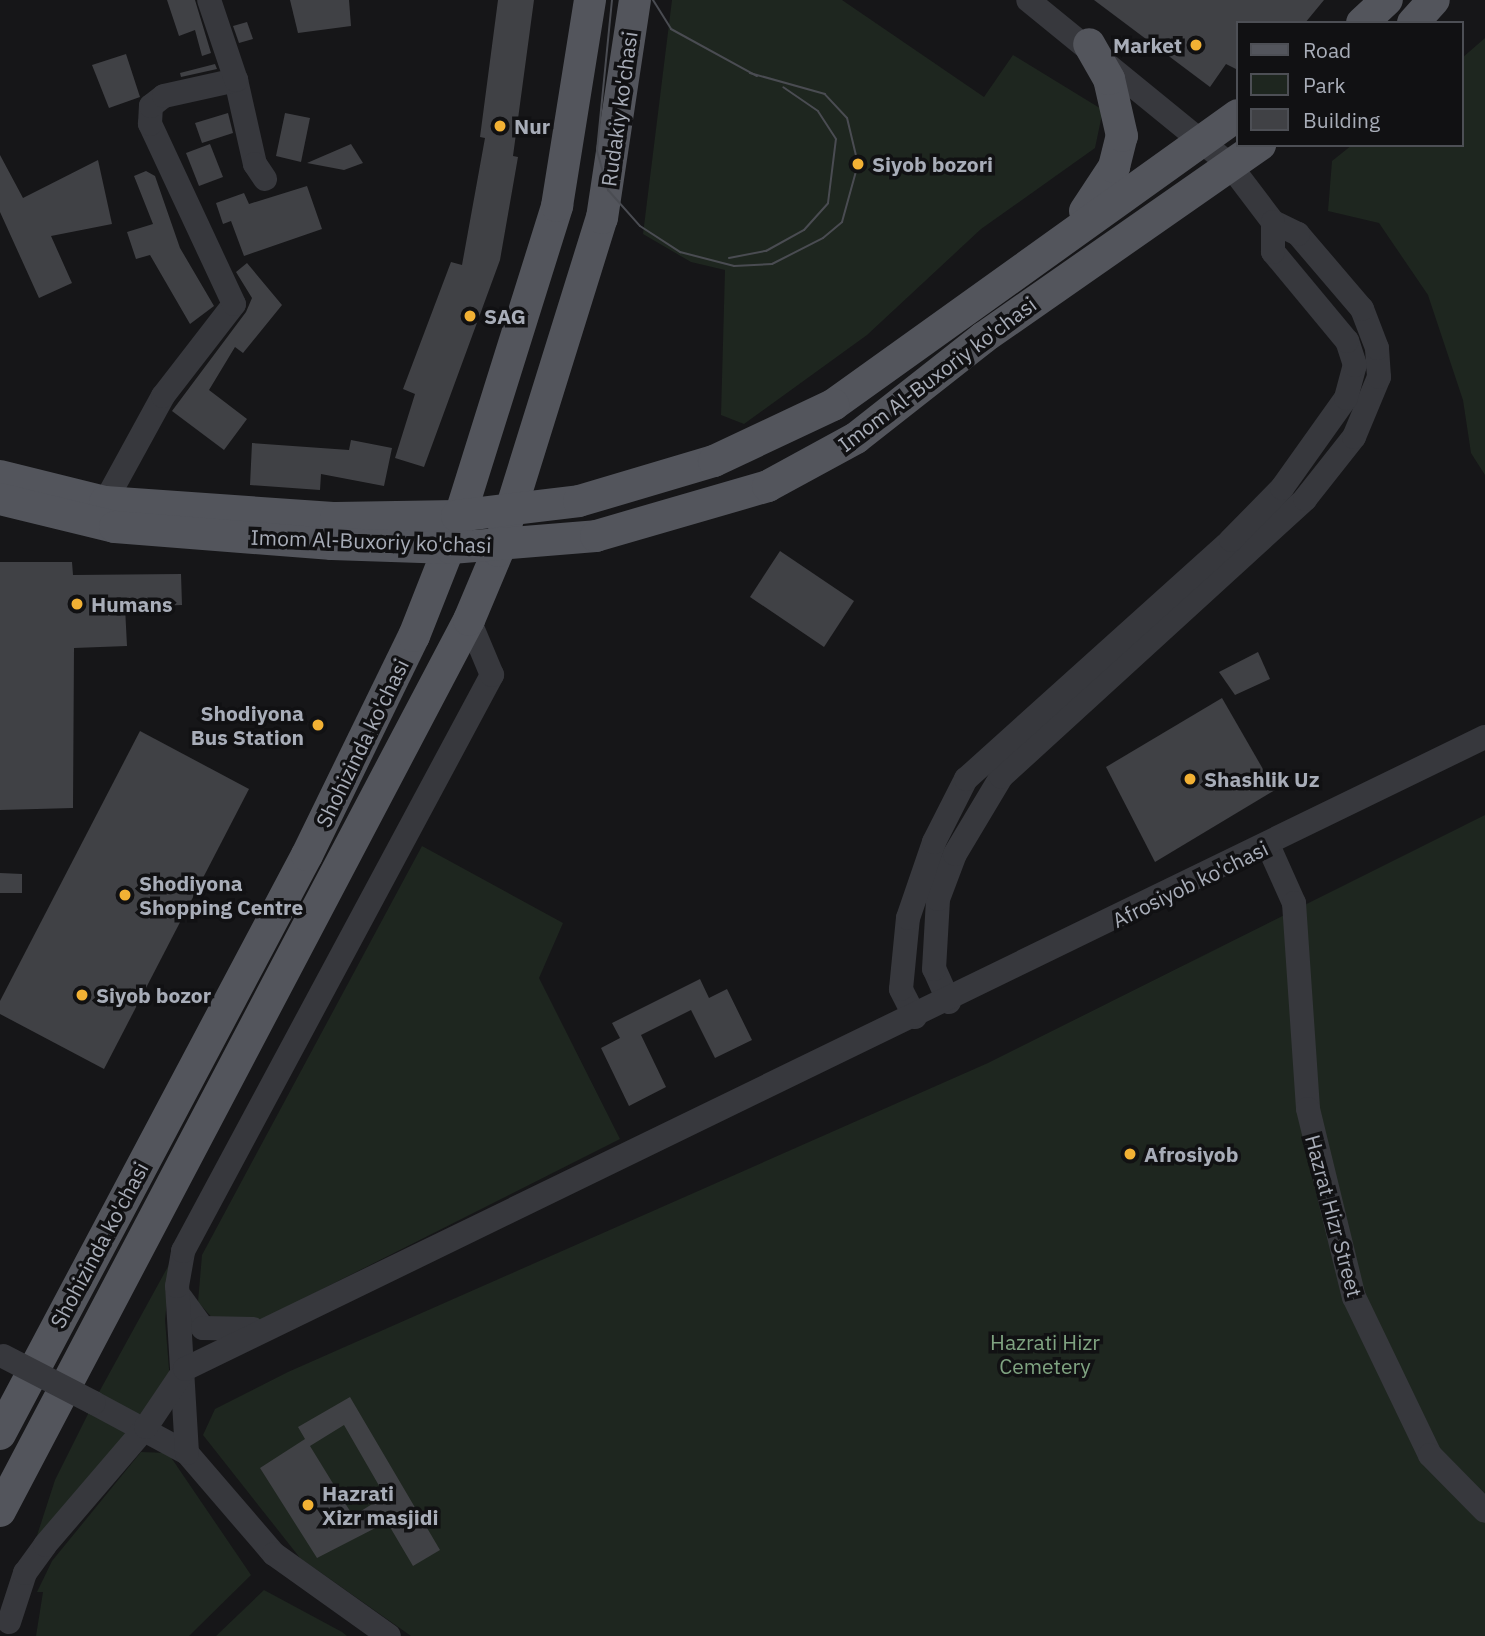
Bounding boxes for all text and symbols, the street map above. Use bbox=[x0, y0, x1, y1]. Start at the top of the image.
legend bbox=[1236, 21, 1464, 147]
street label: Rudakiy ko'chasi bbox=[596, 30, 642, 188]
place label: Market bbox=[1113, 32, 1182, 58]
text: Road bbox=[1303, 36, 1351, 64]
marker: Market bbox=[1188, 37, 1204, 53]
text: Park bbox=[1303, 71, 1346, 99]
text: Building bbox=[1303, 106, 1380, 134]
place label: Nur bbox=[514, 113, 550, 139]
marker: Nur bbox=[492, 118, 508, 134]
place label: Siyob bozori bbox=[872, 151, 993, 177]
marker: Siyob bozori bbox=[850, 156, 866, 172]
street label: Imom Al-Buxoriy ko'chasi bbox=[833, 291, 1041, 457]
place label: SAG bbox=[484, 303, 526, 329]
marker: SAG bbox=[462, 308, 478, 324]
street label: Imom Al-Buxoriy ko'chasi bbox=[250, 524, 492, 558]
place label: Humans bbox=[91, 591, 173, 617]
marker: Humans bbox=[69, 596, 85, 612]
street label: Shohizinda ko'chasi bbox=[310, 655, 414, 831]
place label: Shodiyona Bus Station bbox=[191, 700, 304, 750]
marker: Shodiyona Bus Station bbox=[310, 717, 326, 733]
place label: Shashlik Uz bbox=[1204, 766, 1320, 792]
marker: Shashlik Uz bbox=[1182, 771, 1198, 787]
street label: Afrosiyob ko'chasi bbox=[1108, 835, 1272, 933]
place label: Shodiyona Shopping Centre bbox=[139, 870, 303, 920]
marker: Shodiyona Shopping Centre bbox=[117, 887, 133, 903]
place label: Siyob bozor bbox=[96, 982, 211, 1008]
marker: Siyob bozor bbox=[74, 987, 90, 1003]
street label: Hazrat Hizr Street bbox=[1300, 1132, 1368, 1300]
place label: Afrosiyob bbox=[1144, 1141, 1238, 1167]
marker: Afrosiyob bbox=[1122, 1146, 1138, 1162]
street label: Shohizinda ko'chasi bbox=[45, 1158, 153, 1332]
park label: Hazrati Hizr Cemetery bbox=[990, 1329, 1100, 1379]
place label: Hazrati Xizr masjidi bbox=[322, 1480, 439, 1530]
marker: Hazrati Xizr masjidi bbox=[300, 1497, 316, 1513]

